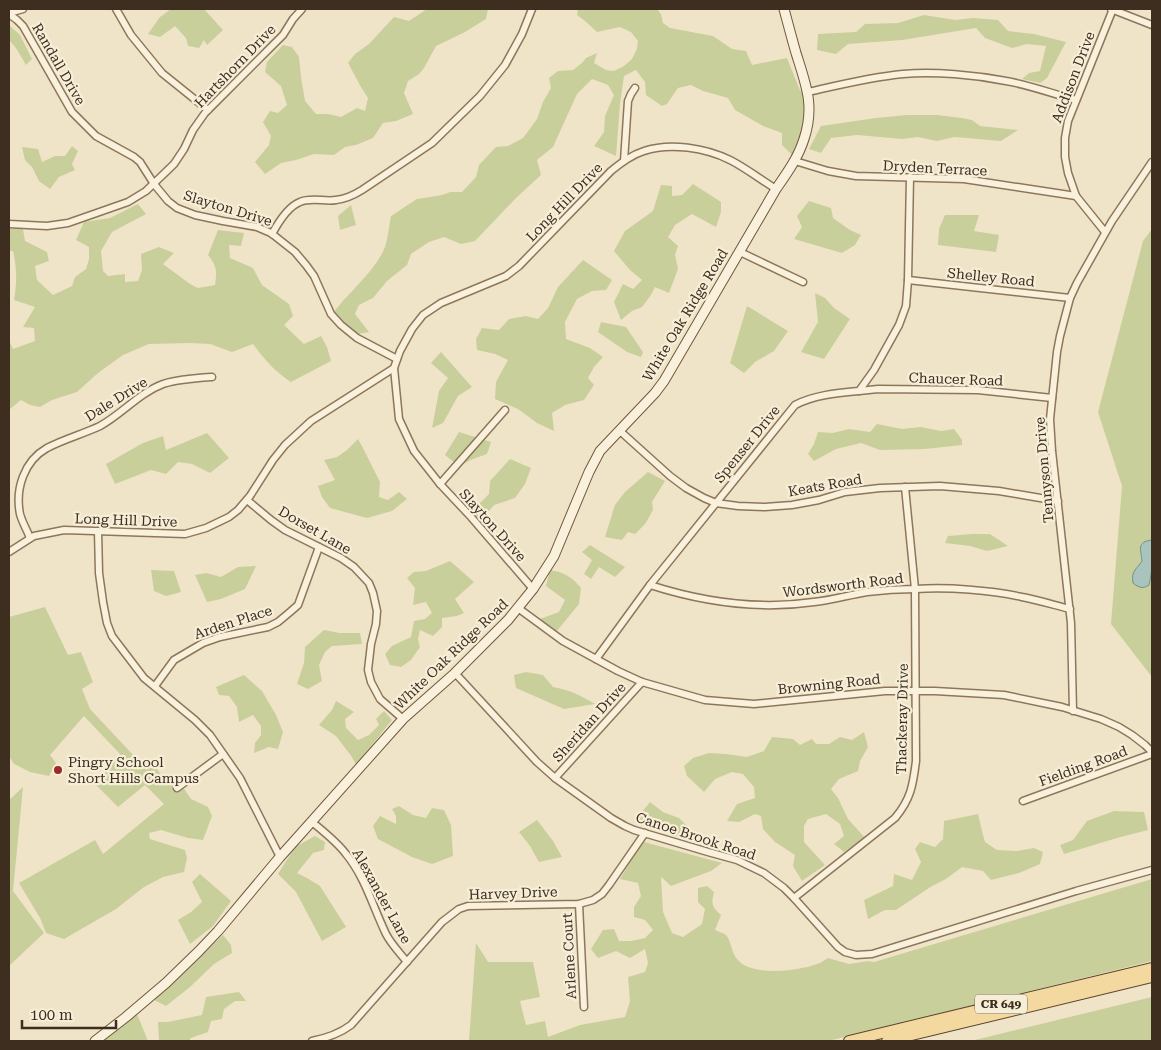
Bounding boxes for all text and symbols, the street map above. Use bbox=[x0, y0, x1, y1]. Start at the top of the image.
street label: Randall Drive bbox=[29, 20, 89, 108]
street label: Hartshorn Drive bbox=[191, 21, 279, 111]
street label: Addison Drive bbox=[1048, 29, 1098, 125]
street label: Dryden Terrace bbox=[882, 157, 988, 179]
street label: Long Hill Drive bbox=[523, 159, 606, 245]
street label: Slayton Drive bbox=[182, 187, 275, 229]
street label: White Oak Ridge Road bbox=[639, 246, 731, 384]
street label: Shelley Road bbox=[947, 264, 1035, 290]
street label: Chaucer Road bbox=[908, 369, 1004, 389]
street label: Dale Drive bbox=[82, 373, 150, 424]
street label: Spenser Drive bbox=[711, 402, 783, 486]
street label: Tennyson Drive bbox=[1031, 416, 1057, 524]
street label: Keats Road bbox=[787, 471, 863, 499]
street label: Slayton Drive bbox=[456, 486, 530, 565]
street label: Dorset Lane bbox=[276, 503, 355, 557]
street label: Long Hill Drive bbox=[74, 510, 178, 530]
street label: Wordsworth Road bbox=[782, 570, 904, 600]
street label: White Oak Ridge Road bbox=[391, 596, 511, 712]
street label: Arden Place bbox=[192, 602, 274, 642]
street label: Thackeray Drive bbox=[893, 663, 911, 775]
street label: Browning Road bbox=[777, 671, 881, 697]
street label: Sheridan Drive bbox=[549, 679, 629, 765]
street label: Fielding Road bbox=[1037, 743, 1129, 789]
place label: Pingry School Short Hills Campus bbox=[68, 754, 199, 786]
marker: Pingry School Short Hills Campus bbox=[52, 764, 64, 776]
street label: Canoe Brook Road bbox=[634, 809, 758, 863]
street label: Alexander Lane bbox=[349, 846, 415, 946]
street label: Harvey Drive bbox=[468, 883, 558, 903]
street label: Arlene Court bbox=[559, 912, 579, 1000]
road number: CR 649 bbox=[975, 994, 1027, 1014]
scale bar bbox=[22, 998, 116, 1030]
text: 100 m bbox=[30, 1006, 73, 1024]

